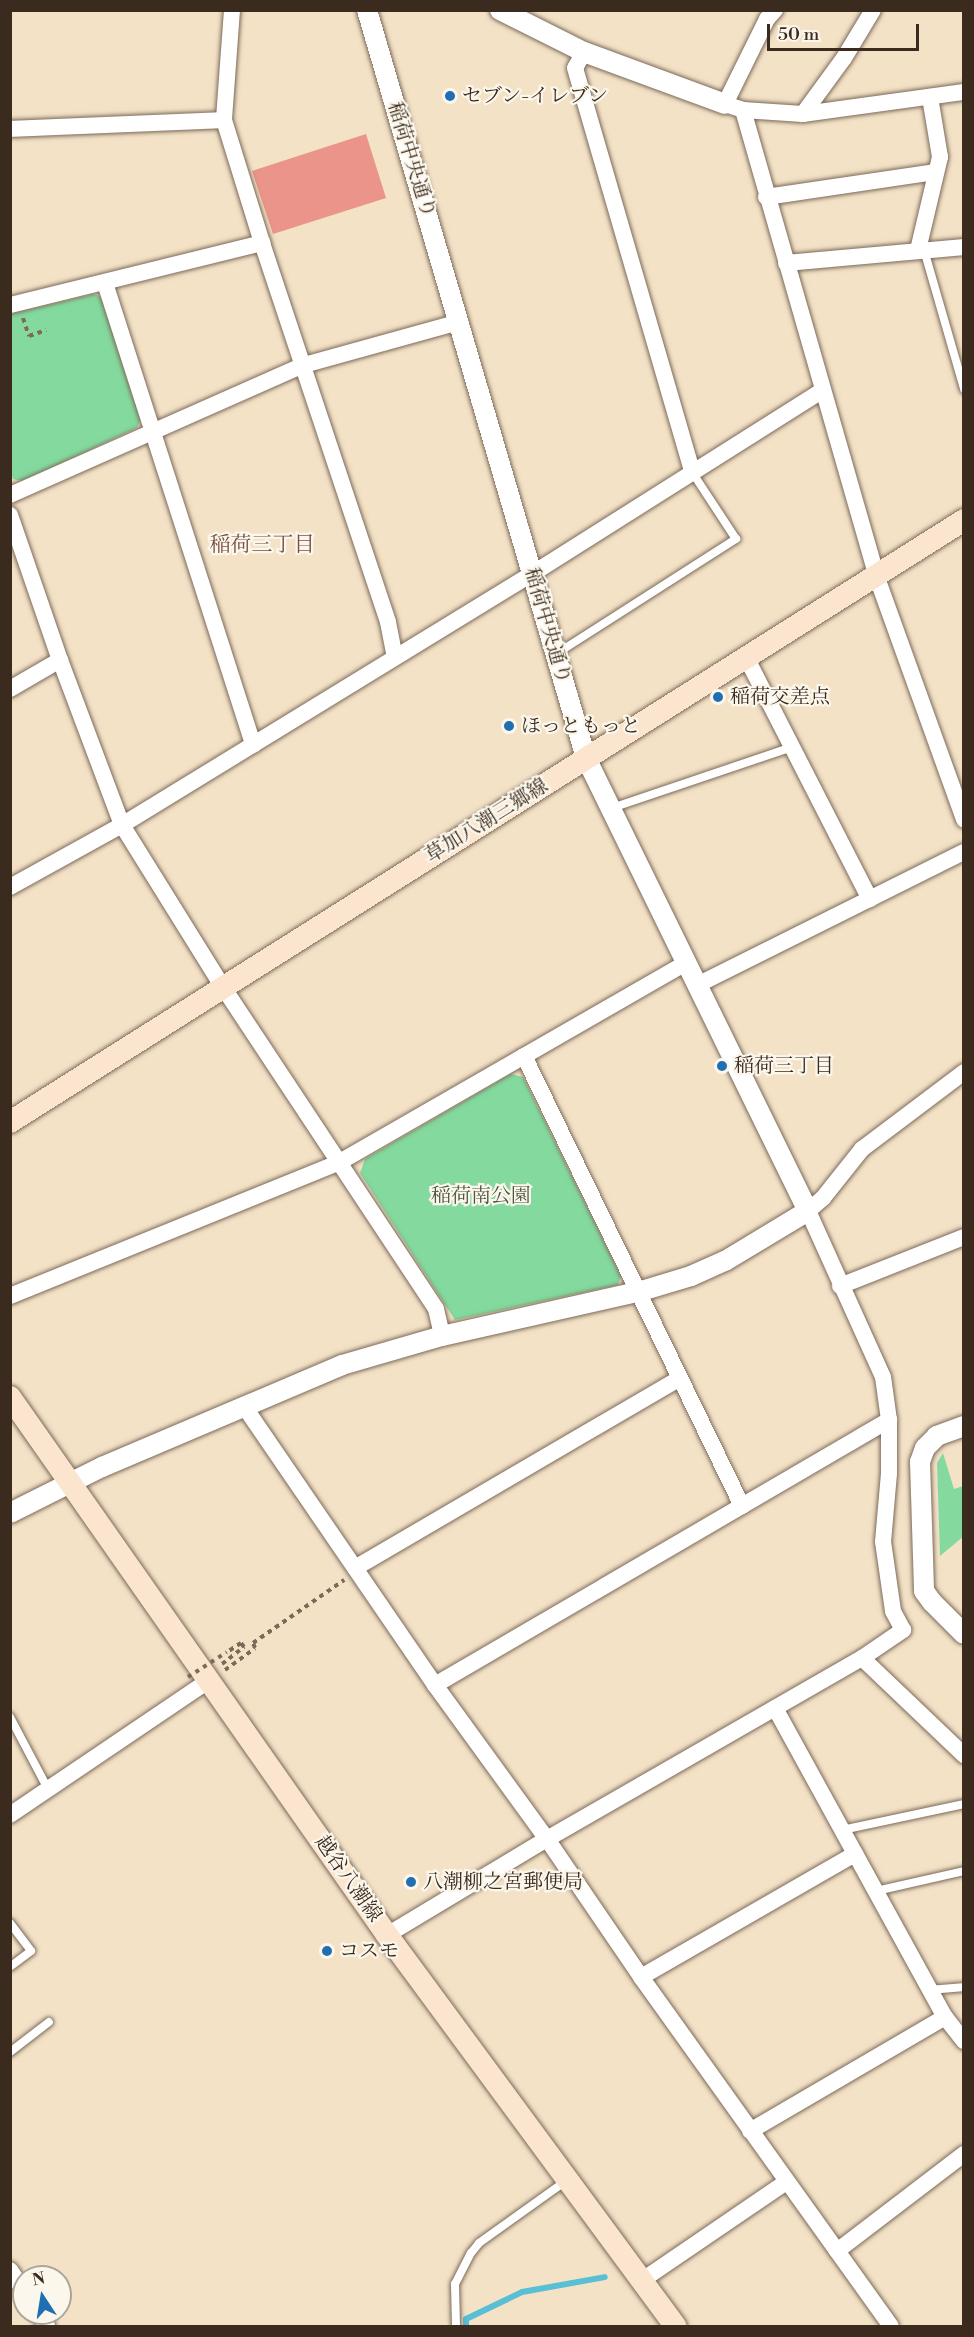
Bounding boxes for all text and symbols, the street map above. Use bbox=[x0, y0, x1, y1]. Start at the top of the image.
scale bar bbox=[770, 12, 922, 50]
text: 50 m bbox=[778, 23, 819, 46]
place label: セブン-イレブン bbox=[462, 84, 610, 108]
marker: セブン-イレブン bbox=[443, 89, 457, 103]
street label: 稲荷中央通り bbox=[382, 99, 440, 221]
district label: 稲荷三丁目 bbox=[210, 532, 314, 558]
street label: 稲荷中央通り bbox=[519, 565, 575, 687]
place label: 稲荷交差点 bbox=[730, 685, 830, 709]
marker: 稲荷交差点 bbox=[711, 690, 725, 704]
place label: ほっともっと bbox=[521, 714, 641, 738]
marker: ほっともっと bbox=[502, 719, 516, 733]
street label: 草加八潮三郷線 bbox=[421, 774, 553, 868]
place label: 稲荷三丁目 bbox=[734, 1054, 834, 1078]
marker: 稲荷三丁目 bbox=[715, 1059, 729, 1073]
park label: 稲荷南公園 bbox=[431, 1184, 531, 1208]
street label: 越谷八潮線 bbox=[309, 1831, 387, 1927]
place label: 八潮柳之宮郵便局 bbox=[423, 1870, 583, 1894]
marker: 八潮柳之宮郵便局 bbox=[404, 1875, 418, 1889]
place label: コスモ bbox=[339, 1939, 399, 1963]
marker: コスモ bbox=[320, 1944, 334, 1958]
north arrow bbox=[12, 2265, 72, 2325]
text: N bbox=[30, 2268, 47, 2290]

